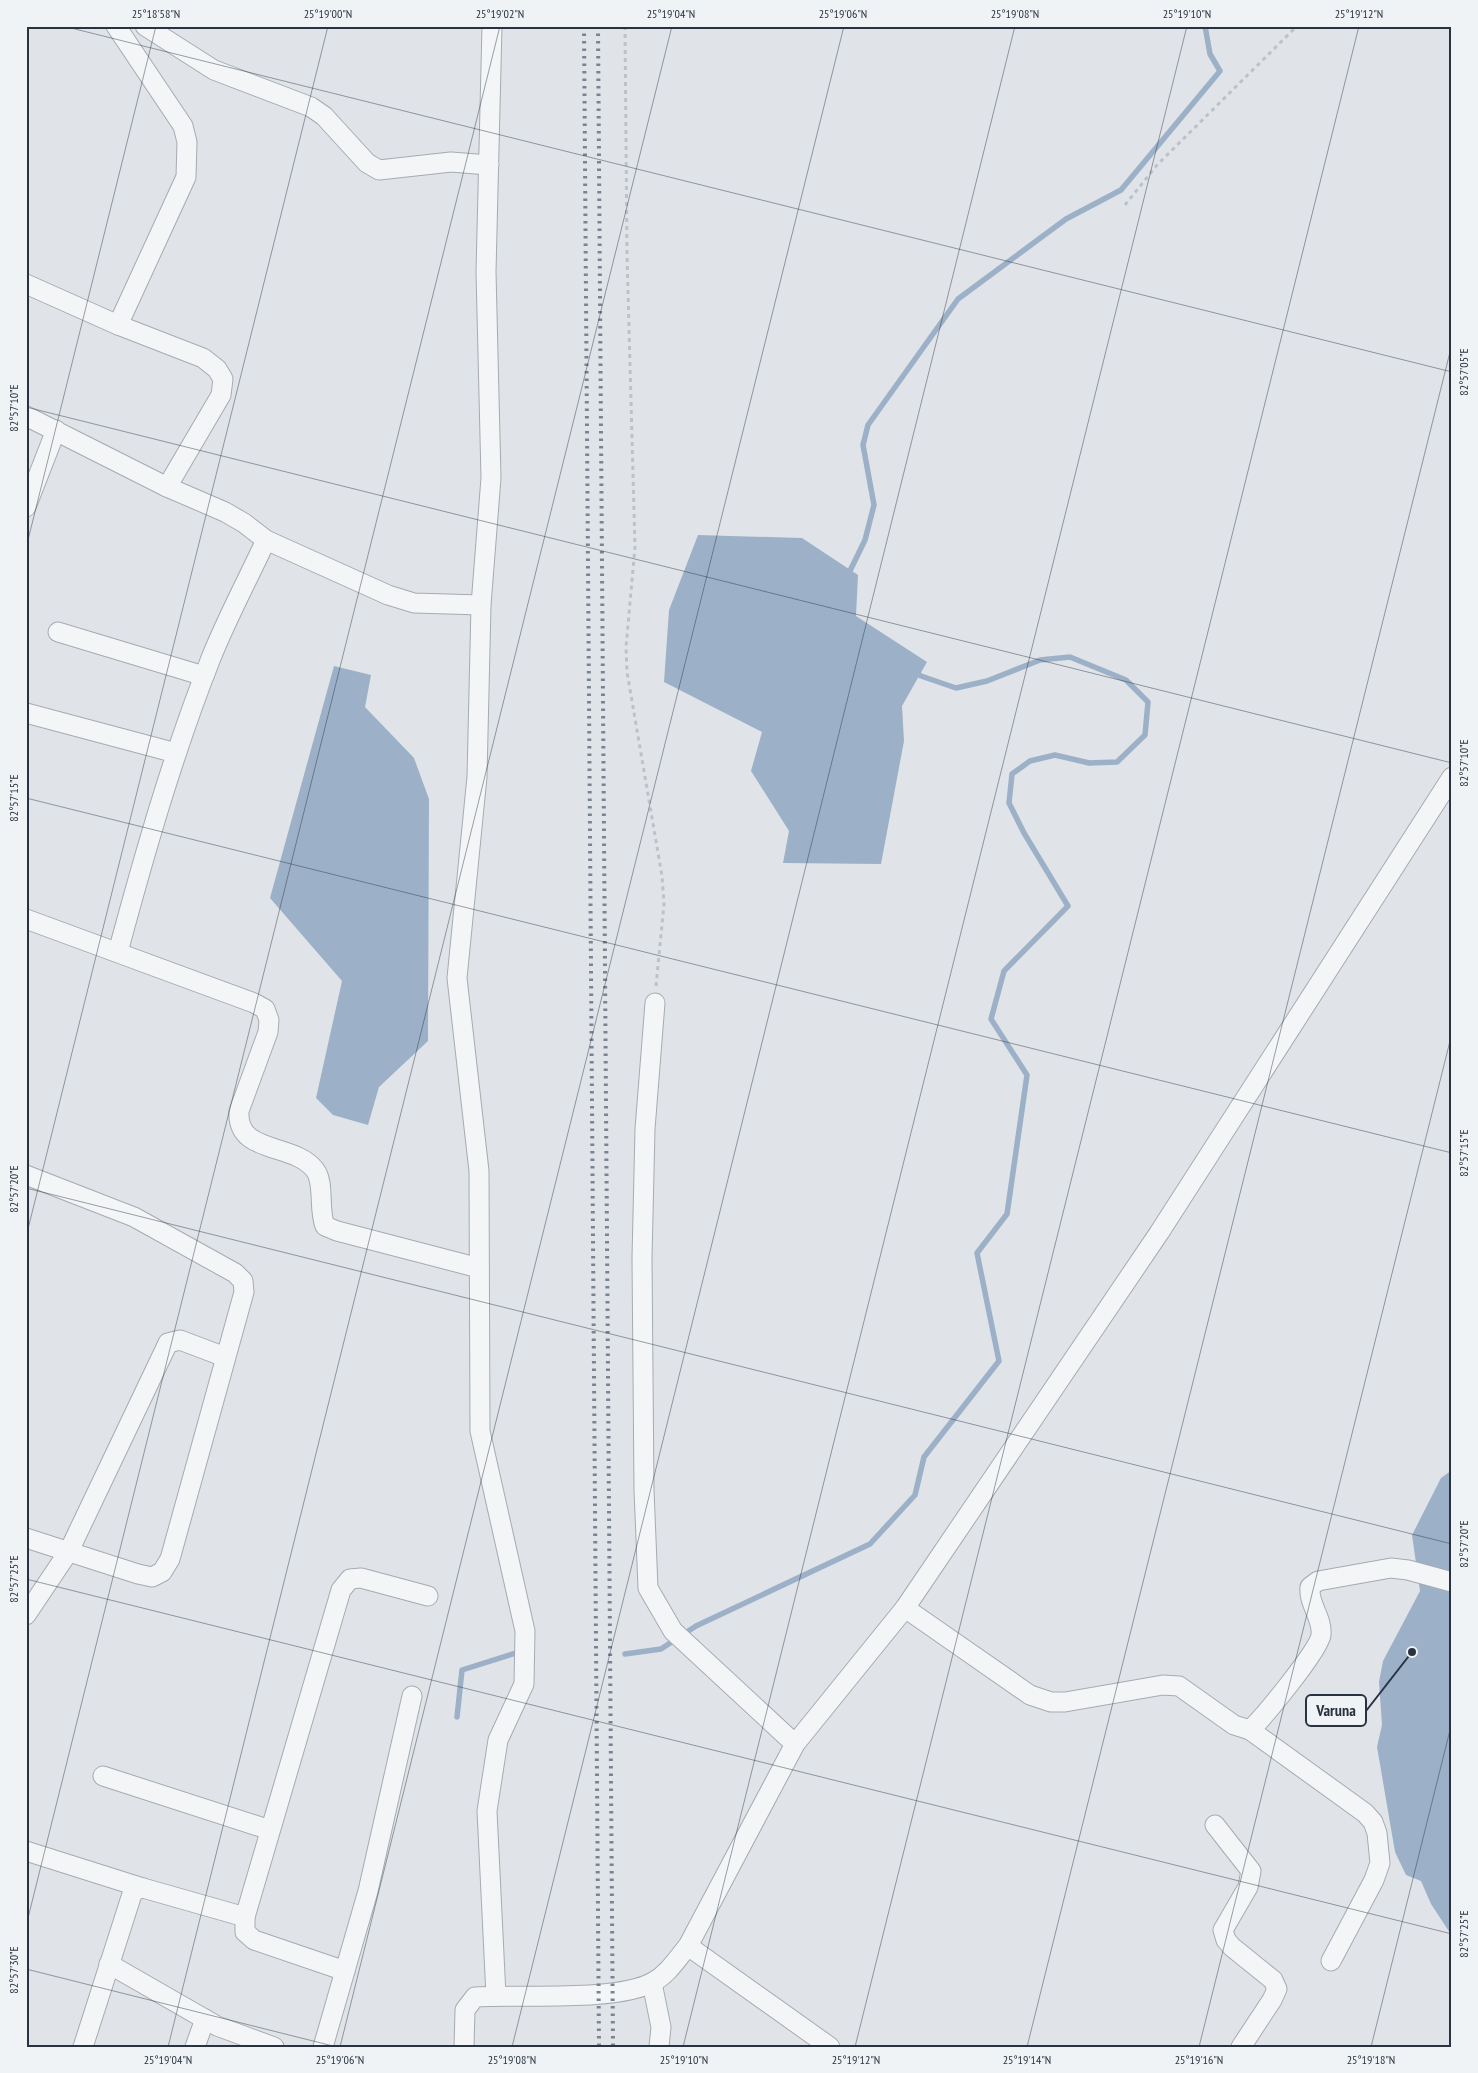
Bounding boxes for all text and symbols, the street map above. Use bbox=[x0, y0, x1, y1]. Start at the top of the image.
text: 25°18'58"N bbox=[132, 6, 180, 21]
text: 25°19'00"N bbox=[304, 6, 352, 21]
text: 25°19'02"N bbox=[476, 6, 524, 21]
text: 25°19'04"N bbox=[647, 6, 695, 21]
text: 25°19'06"N bbox=[819, 6, 867, 21]
text: 25°19'08"N bbox=[991, 6, 1039, 21]
text: 25°19'10"N bbox=[1163, 6, 1211, 21]
text: 25°19'12"N bbox=[1335, 6, 1383, 21]
text: 82°57'05"E bbox=[1456, 348, 1471, 396]
text: 82°57'10"E bbox=[6, 384, 21, 432]
text: 82°57'10"E bbox=[1456, 739, 1471, 787]
text: 82°57'15"E bbox=[6, 774, 21, 822]
text: 82°57'15"E bbox=[1456, 1129, 1471, 1177]
text: 82°57'20"E bbox=[6, 1165, 21, 1213]
text: 82°57'20"E bbox=[1456, 1520, 1471, 1568]
text: 82°57'25"E bbox=[6, 1555, 21, 1603]
callout: Varuna bbox=[1306, 1695, 1366, 1726]
text: Varuna bbox=[1315, 1700, 1356, 1720]
text: 82°57'25"E bbox=[1456, 1910, 1471, 1958]
text: 82°57'30"E bbox=[6, 1946, 21, 1994]
text: 25°19'04"N bbox=[144, 2052, 192, 2067]
text: 25°19'06"N bbox=[316, 2052, 364, 2067]
text: 25°19'08"N bbox=[488, 2052, 536, 2067]
text: 25°19'10"N bbox=[660, 2052, 708, 2067]
text: 25°19'12"N bbox=[832, 2052, 880, 2067]
text: 25°19'14"N bbox=[1003, 2052, 1051, 2067]
text: 25°19'16"N bbox=[1175, 2052, 1223, 2067]
text: 25°19'18"N bbox=[1347, 2052, 1395, 2067]

